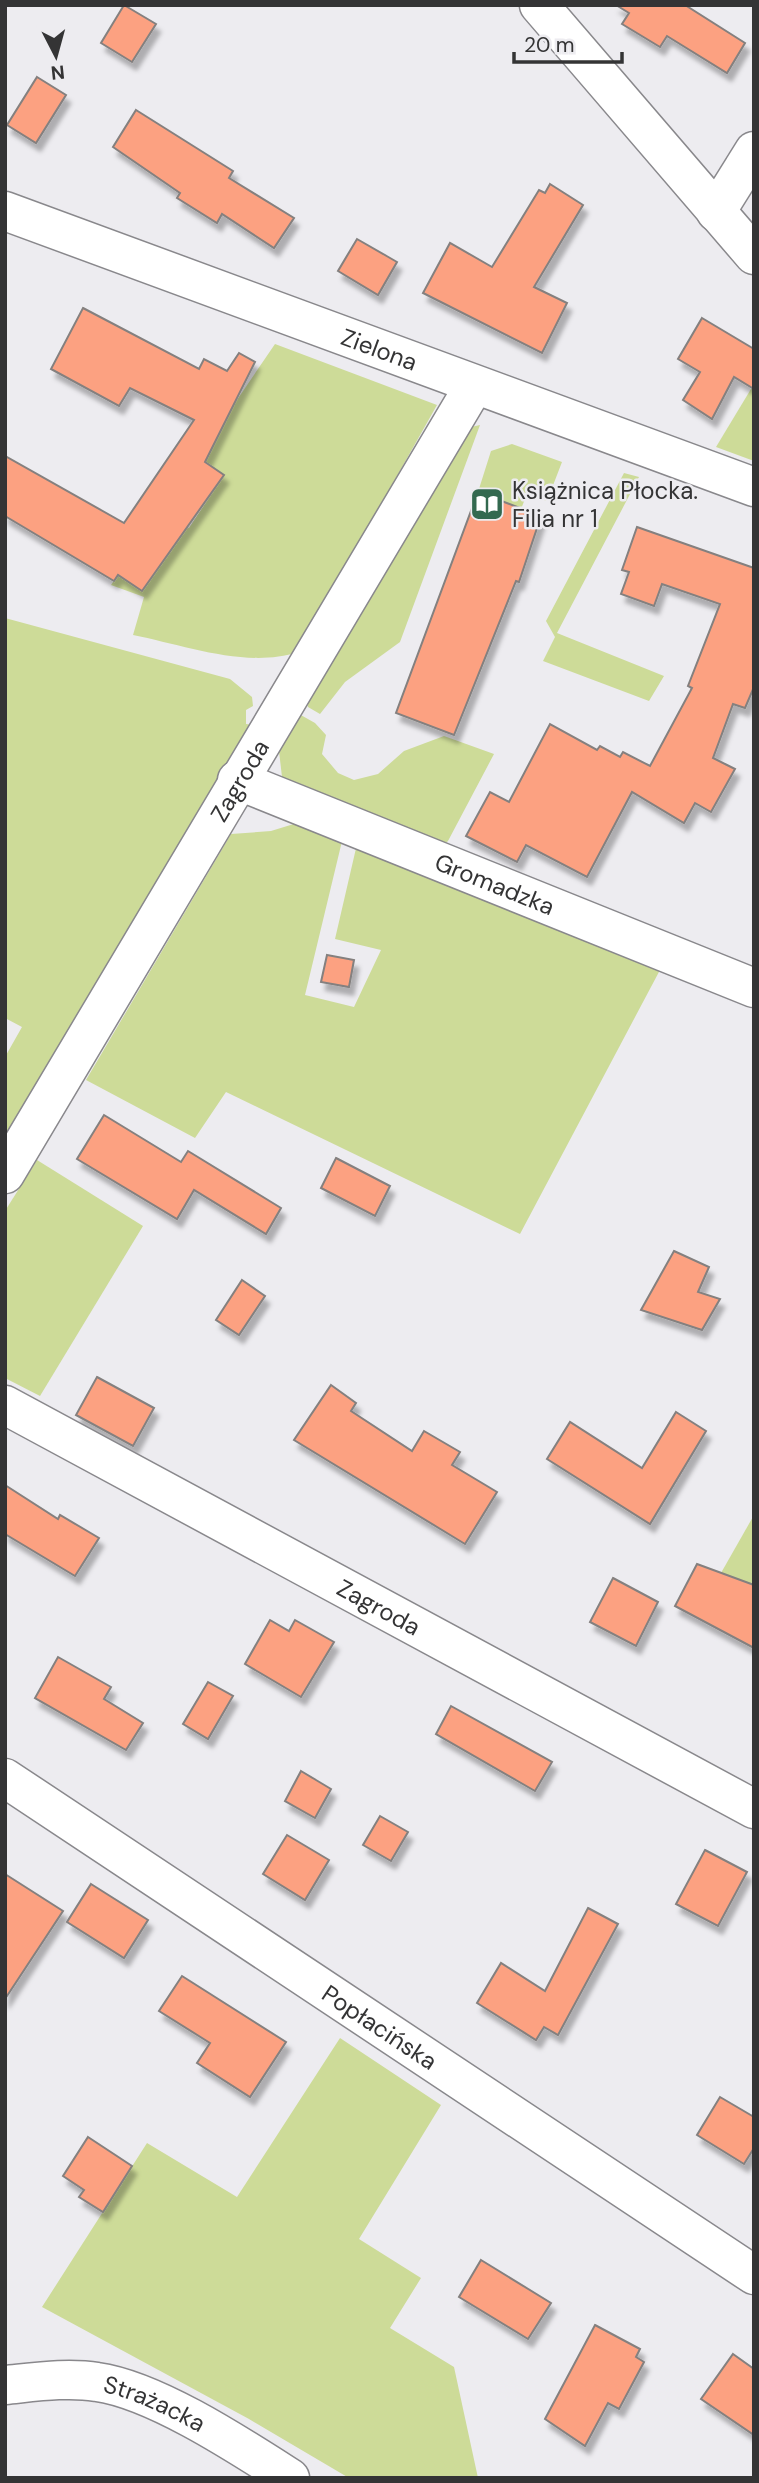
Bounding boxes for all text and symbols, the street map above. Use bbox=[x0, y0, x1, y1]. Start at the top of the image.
north arrow bbox=[21, 21, 91, 91]
scale bar bbox=[514, 21, 622, 65]
text: 20 m bbox=[524, 31, 575, 59]
text: N bbox=[50, 59, 66, 86]
street label: Zielona bbox=[337, 321, 422, 377]
place label: Książnica Płocka. Filia nr 1 bbox=[512, 475, 698, 534]
library icon: Książnica Płocka. Filia nr 1 bbox=[468, 485, 506, 523]
street label: Zagroda bbox=[203, 734, 276, 827]
street label: Gromadzka bbox=[430, 846, 559, 922]
street label: Zagroda bbox=[332, 1572, 426, 1642]
street label: Popłacińska bbox=[316, 1977, 444, 2076]
street label: Strażacka bbox=[101, 2368, 211, 2439]

